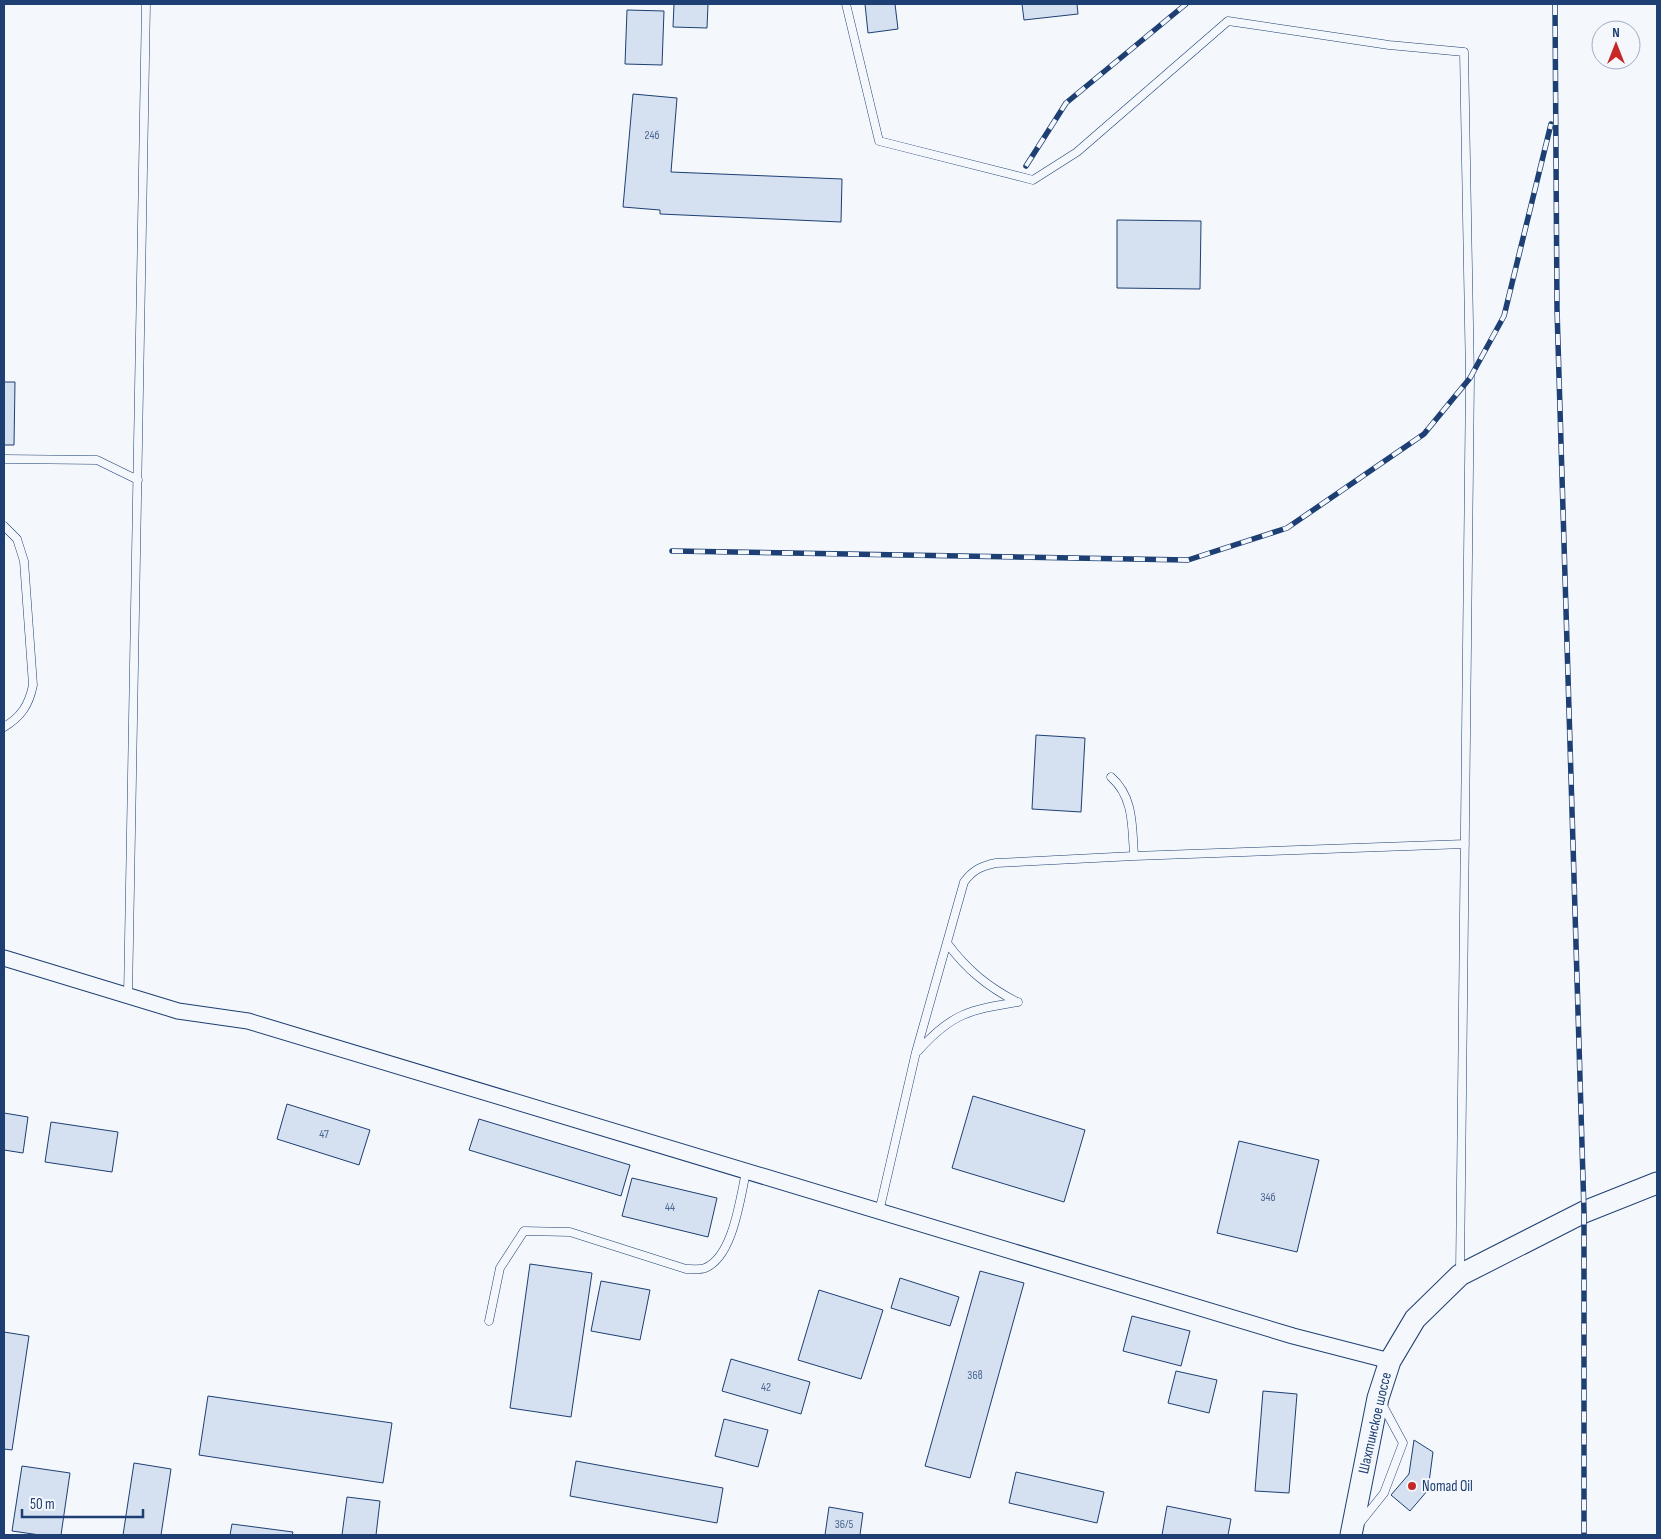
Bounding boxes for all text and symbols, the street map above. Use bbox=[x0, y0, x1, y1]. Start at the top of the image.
north arrow bbox=[1591, 20, 1641, 70]
text: N bbox=[1612, 24, 1620, 41]
house number: 24б bbox=[645, 128, 659, 143]
house number: 47 bbox=[319, 1127, 329, 1142]
house number: 34б bbox=[1260, 1190, 1276, 1205]
house number: 44 bbox=[665, 1200, 675, 1215]
house number: 36в bbox=[967, 1368, 983, 1383]
street label: Шахтинское шоссе bbox=[1354, 1370, 1396, 1476]
house number: 42 bbox=[761, 1380, 771, 1395]
place label: Nomad Oil bbox=[1422, 1477, 1473, 1496]
marker: Nomad Oil bbox=[1406, 1480, 1418, 1492]
scale bar bbox=[22, 1486, 144, 1518]
text: 50 m bbox=[30, 1495, 55, 1514]
house number: 36/5 bbox=[835, 1517, 853, 1532]

